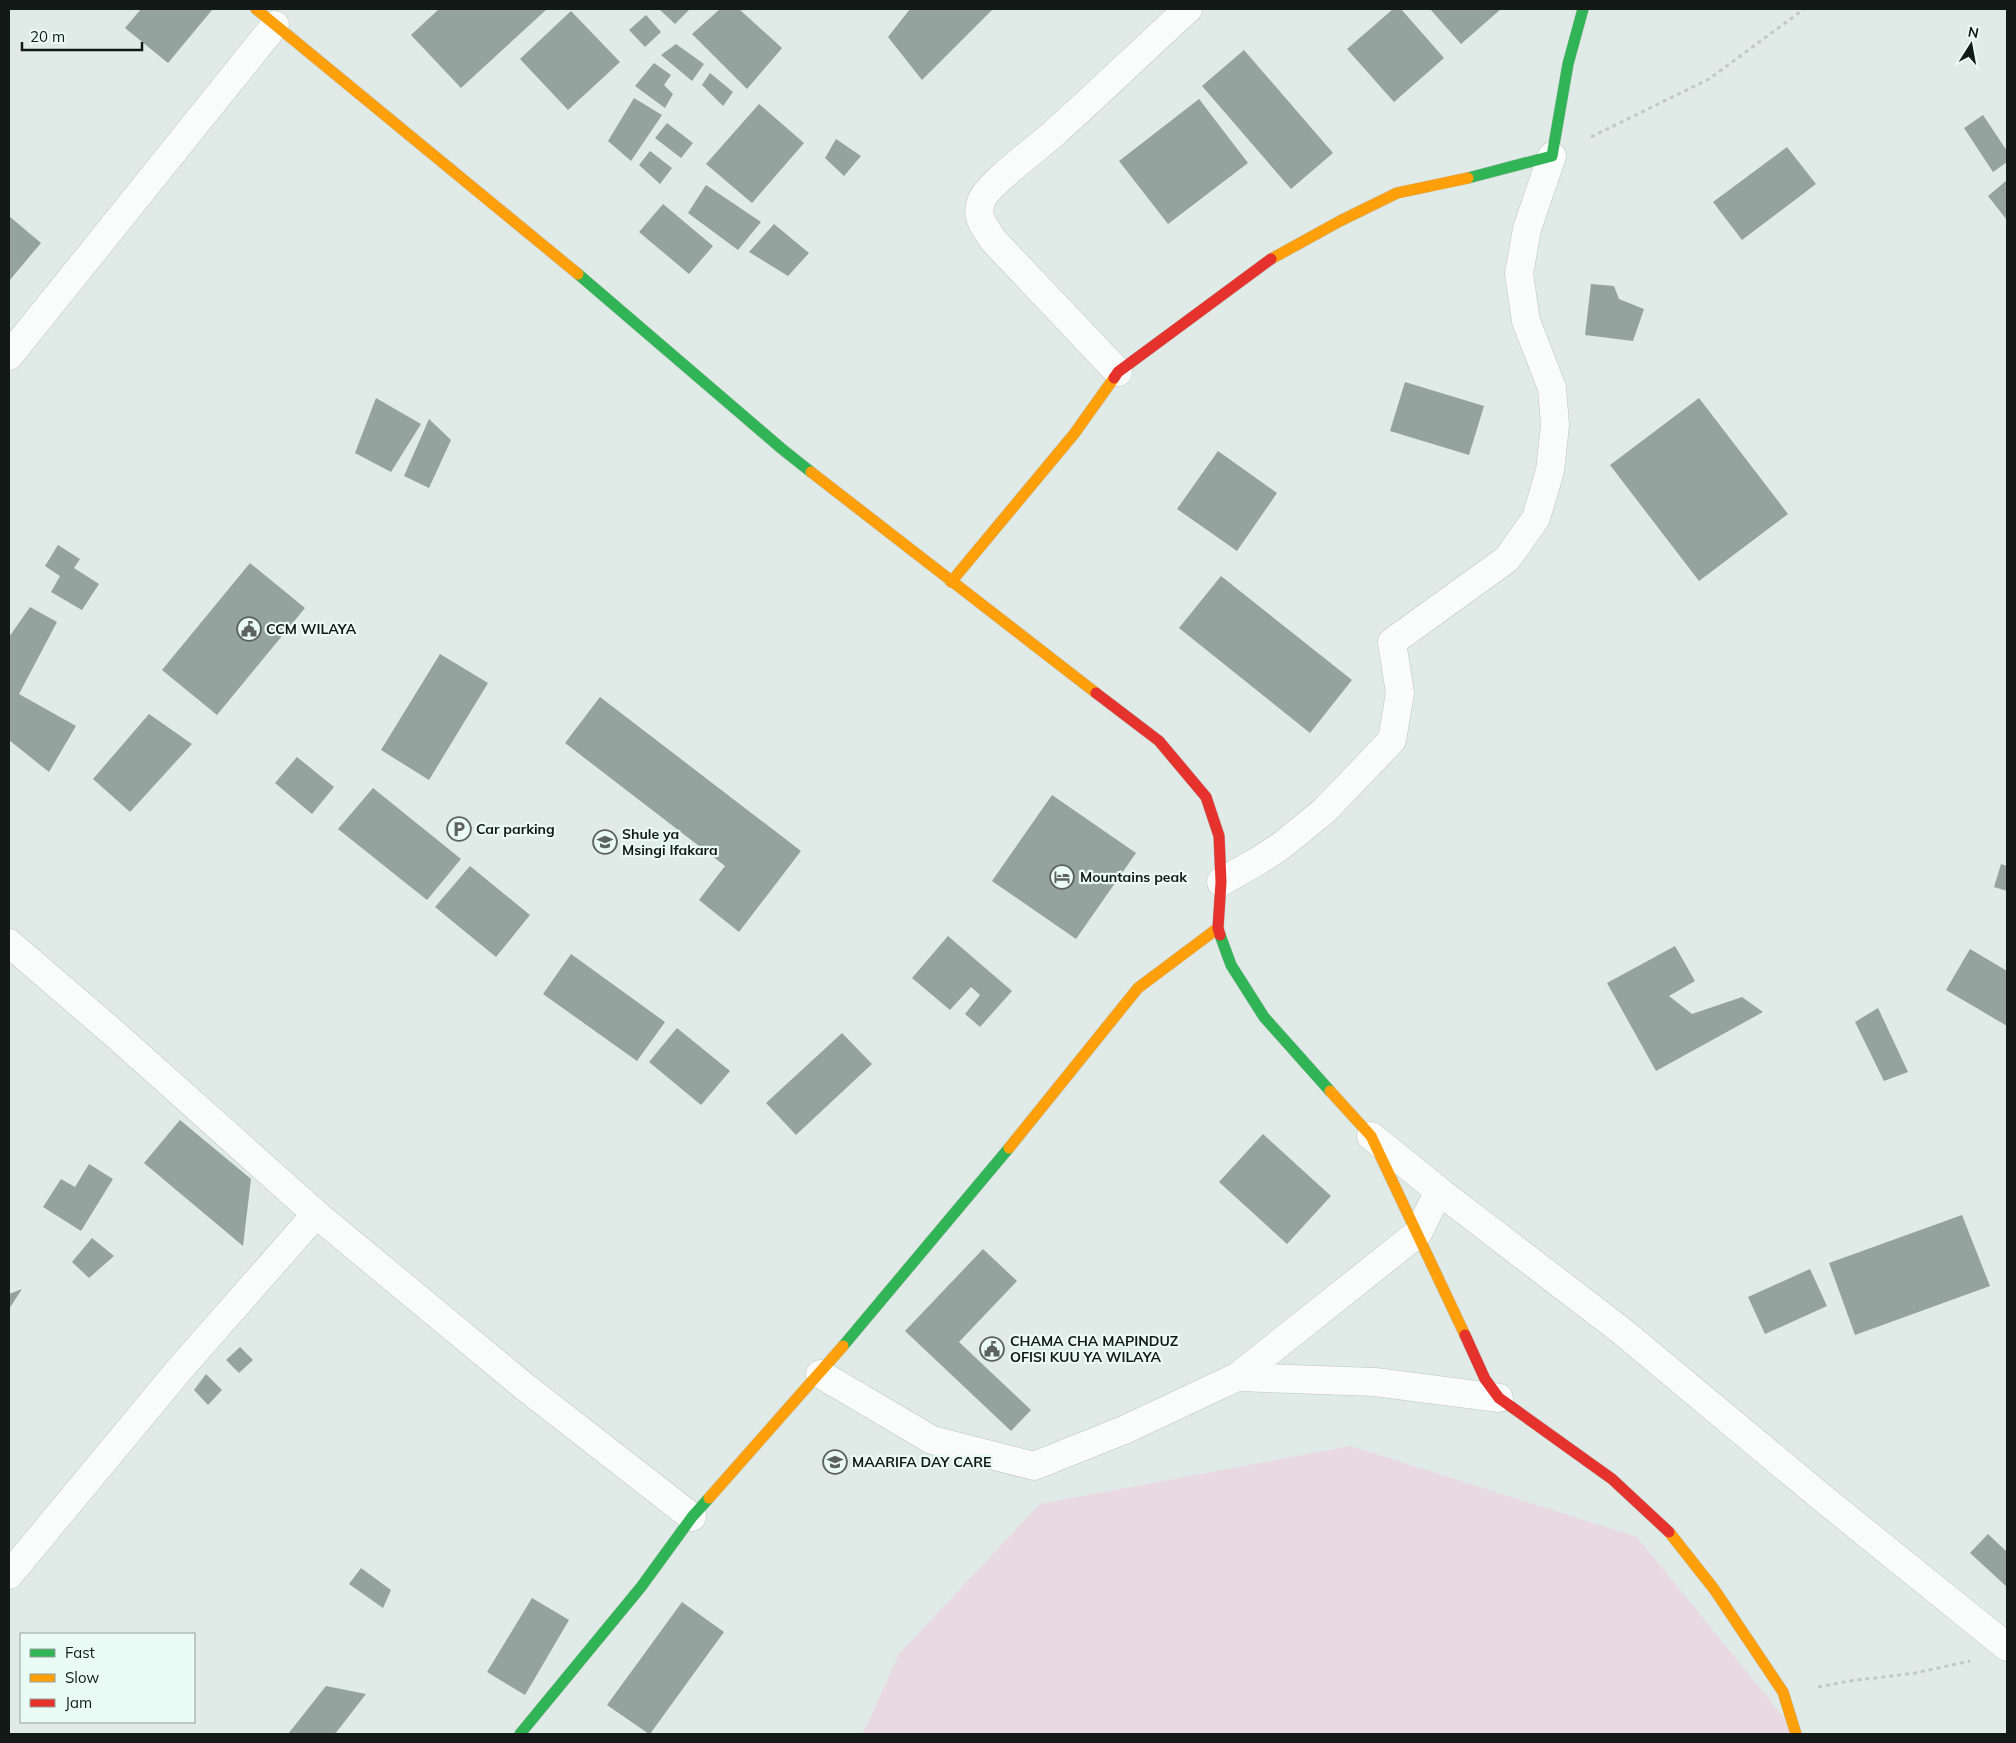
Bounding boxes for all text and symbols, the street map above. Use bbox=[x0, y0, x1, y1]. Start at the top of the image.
scale bar bbox=[22, 20, 142, 52]
north arrow bbox=[1946, 20, 1996, 70]
text: N bbox=[1967, 22, 1980, 42]
text: 20 m bbox=[30, 27, 65, 46]
public building icon: CCM WILAYA bbox=[236, 616, 262, 642]
place label: CCM WILAYA bbox=[266, 620, 357, 638]
parking icon: Car parking bbox=[446, 816, 472, 842]
place label: Car parking bbox=[476, 820, 555, 838]
place label: Shule ya Msingi Ifakara bbox=[622, 825, 718, 859]
school or university icon: Shule ya Msingi Ifakara bbox=[592, 829, 618, 855]
hotel icon: Mountains peak bbox=[1049, 864, 1075, 890]
place label: Mountains peak bbox=[1080, 868, 1187, 886]
place label: CHAMA CHA MAPINDUZ OFISI KUU YA WILAYA bbox=[1010, 1332, 1179, 1366]
public building icon: CHAMA CHA MAPINDUZ OFISI KUU YA WILAYA bbox=[979, 1336, 1005, 1362]
school or university icon: MAARIFA DAY CARE bbox=[822, 1449, 848, 1475]
place label: MAARIFA DAY CARE bbox=[852, 1453, 991, 1471]
legend bbox=[20, 1633, 195, 1723]
text: Fast bbox=[65, 1643, 95, 1662]
text: Slow bbox=[65, 1668, 99, 1687]
text: Jam bbox=[65, 1693, 92, 1712]

